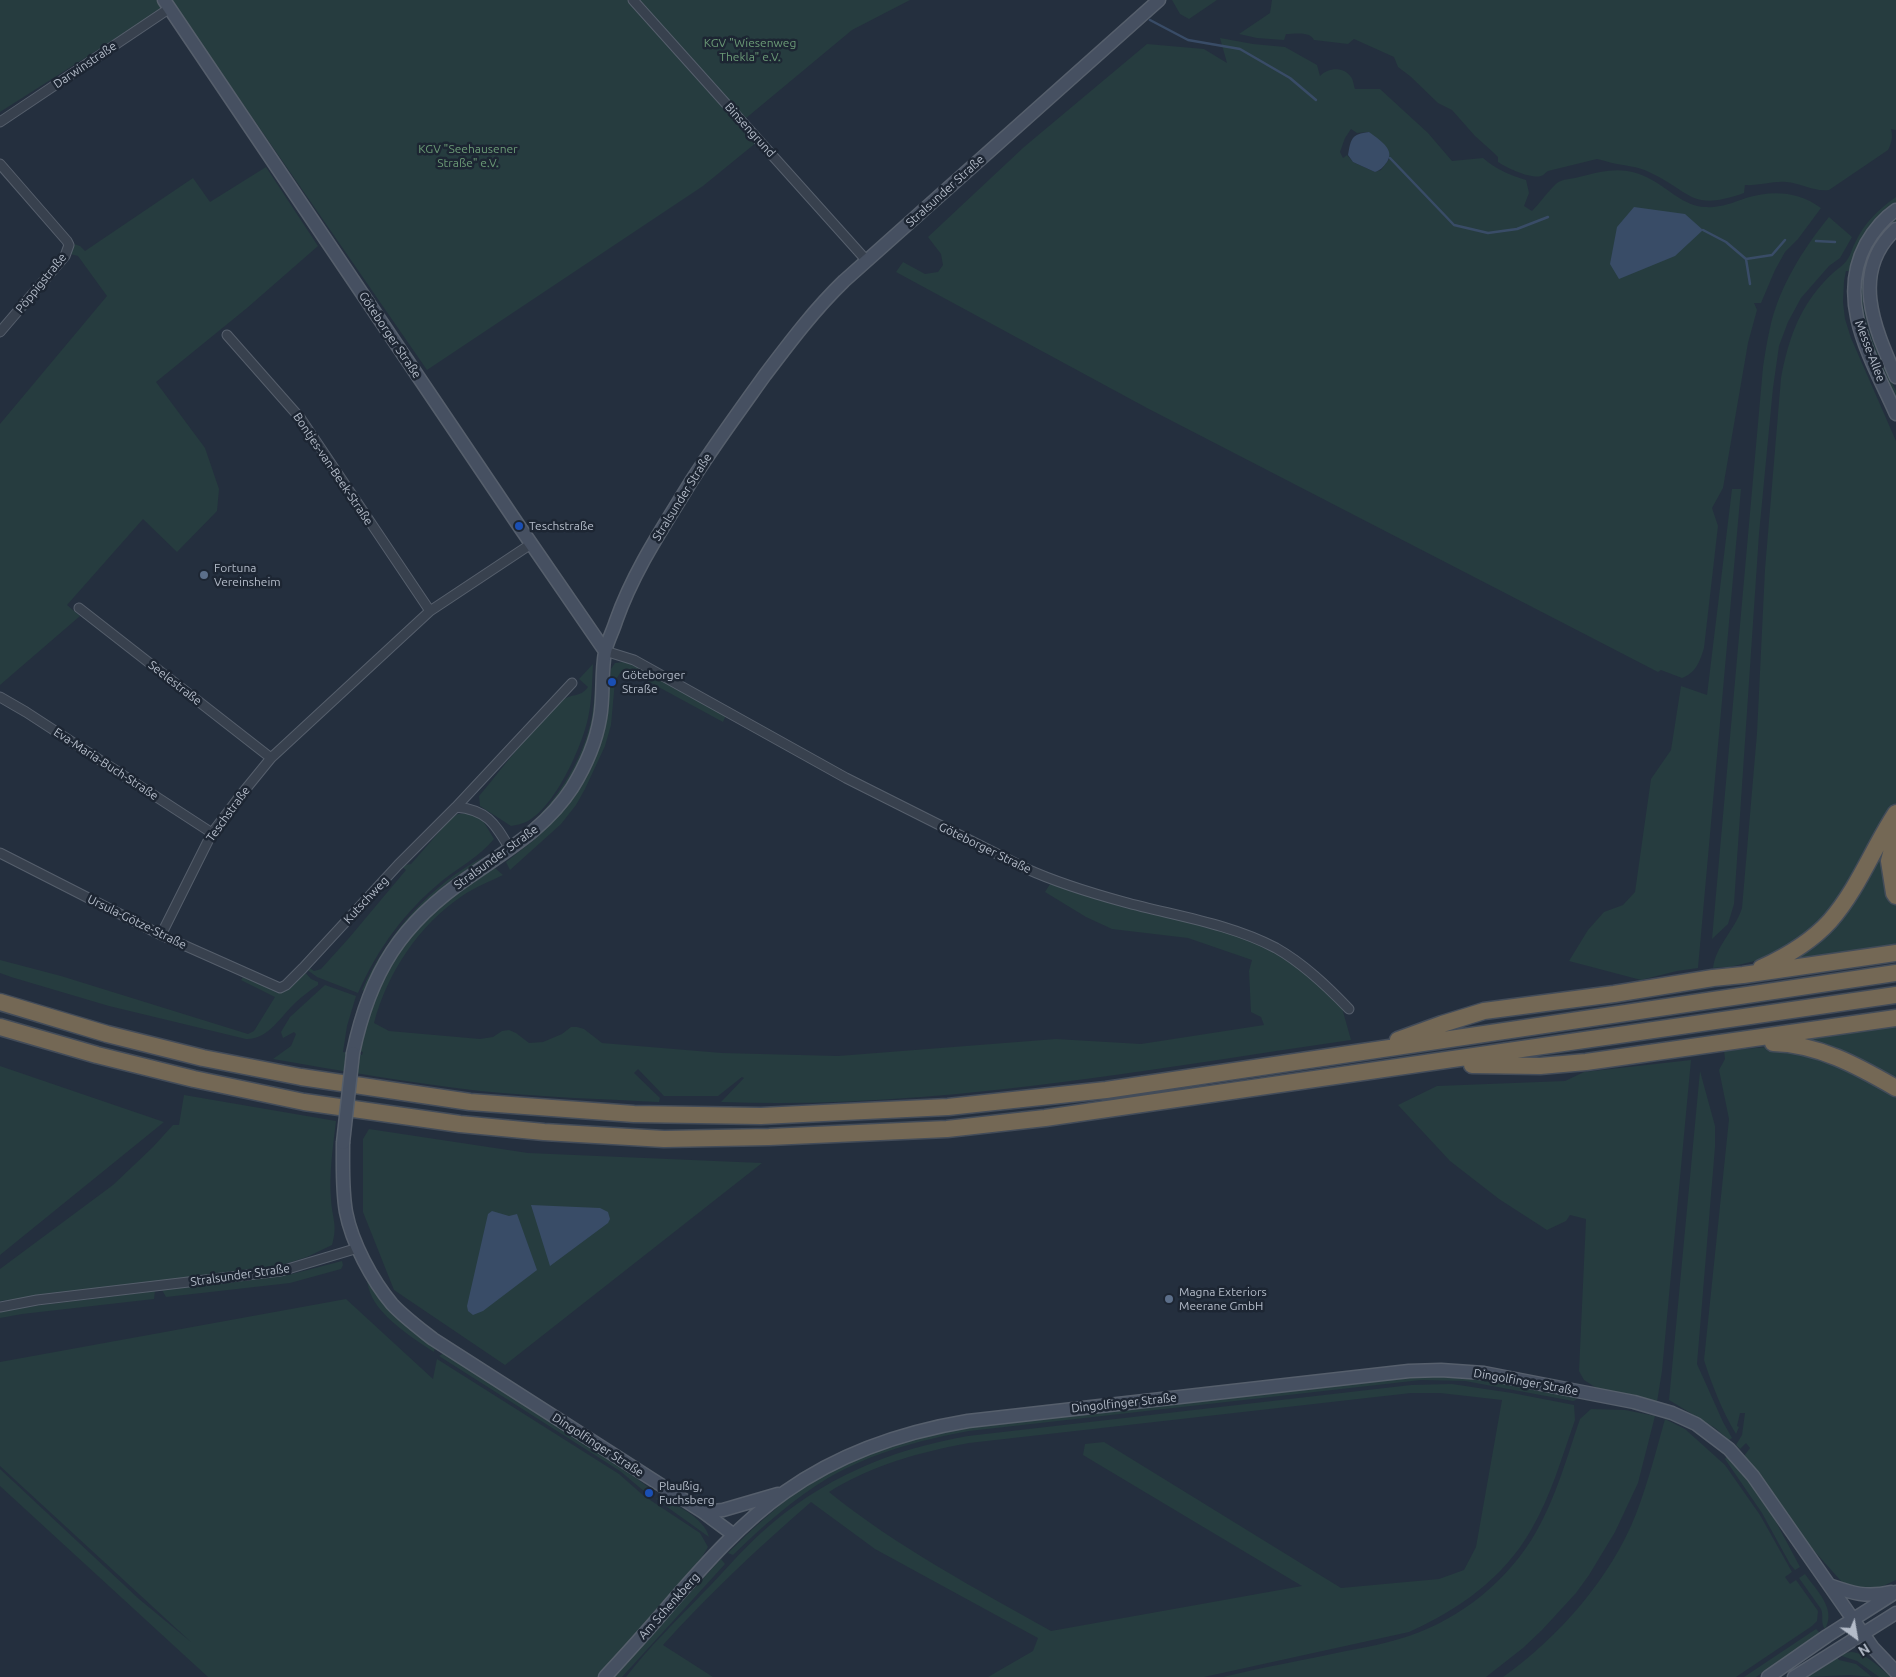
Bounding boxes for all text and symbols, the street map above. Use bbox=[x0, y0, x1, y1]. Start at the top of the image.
park label: KGV "Wiesenweg Thekla" e.V. bbox=[704, 36, 796, 64]
street label: Darwinstraße bbox=[51, 39, 119, 91]
street label: Binsengrund bbox=[722, 100, 778, 160]
park label: KGV "Seehausener Straße" e.V. bbox=[418, 142, 518, 170]
street label: Stralsunder Straße bbox=[903, 152, 987, 230]
street label: Pöppigstraße bbox=[13, 250, 69, 316]
street label: Göteborger Straße bbox=[356, 289, 424, 381]
street label: Messe-Allee bbox=[1852, 318, 1888, 384]
street label: Bontjes-van-Beek-Straße bbox=[290, 410, 376, 528]
street label: Stralsunder Straße bbox=[649, 451, 715, 543]
place label: Teschstraße bbox=[529, 519, 594, 533]
marker: Teschstraße bbox=[513, 520, 525, 532]
place label: Fortuna Vereinsheim bbox=[214, 561, 281, 589]
marker: Fortuna Vereinsheim bbox=[198, 569, 210, 581]
street label: Seelestraße bbox=[145, 658, 205, 708]
place label: Göteborger Straße bbox=[622, 668, 685, 696]
marker: Göteborger Straße bbox=[606, 676, 618, 688]
street label: Eva-Maria-Buch-Straße bbox=[51, 725, 161, 803]
street label: Teschstraße bbox=[203, 784, 253, 844]
street label: Göteborger Straße bbox=[936, 819, 1034, 877]
street label: Stralsunder Straße bbox=[451, 822, 541, 892]
street label: Kutschweg bbox=[341, 873, 391, 927]
street label: Ursula-Götze-Straße bbox=[85, 892, 189, 952]
street label: Stralsunder Straße bbox=[189, 1261, 291, 1289]
place label: Magna Exteriors Meerane GmbH bbox=[1179, 1285, 1267, 1313]
marker: Magna Exteriors Meerane GmbH bbox=[1163, 1293, 1175, 1305]
street label: Dingolfinger Straße bbox=[1473, 1366, 1579, 1398]
street label: Dingolfinger Straße bbox=[1071, 1390, 1177, 1416]
street label: Dingolfinger Straße bbox=[550, 1410, 646, 1480]
place label: Plaußig, Fuchsberg bbox=[659, 1479, 715, 1507]
marker: Plaußig, Fuchsberg bbox=[643, 1487, 655, 1499]
street label: Am Schenkberg bbox=[635, 1570, 703, 1642]
north arrow bbox=[1831, 1612, 1881, 1662]
text: N bbox=[1855, 1640, 1873, 1659]

